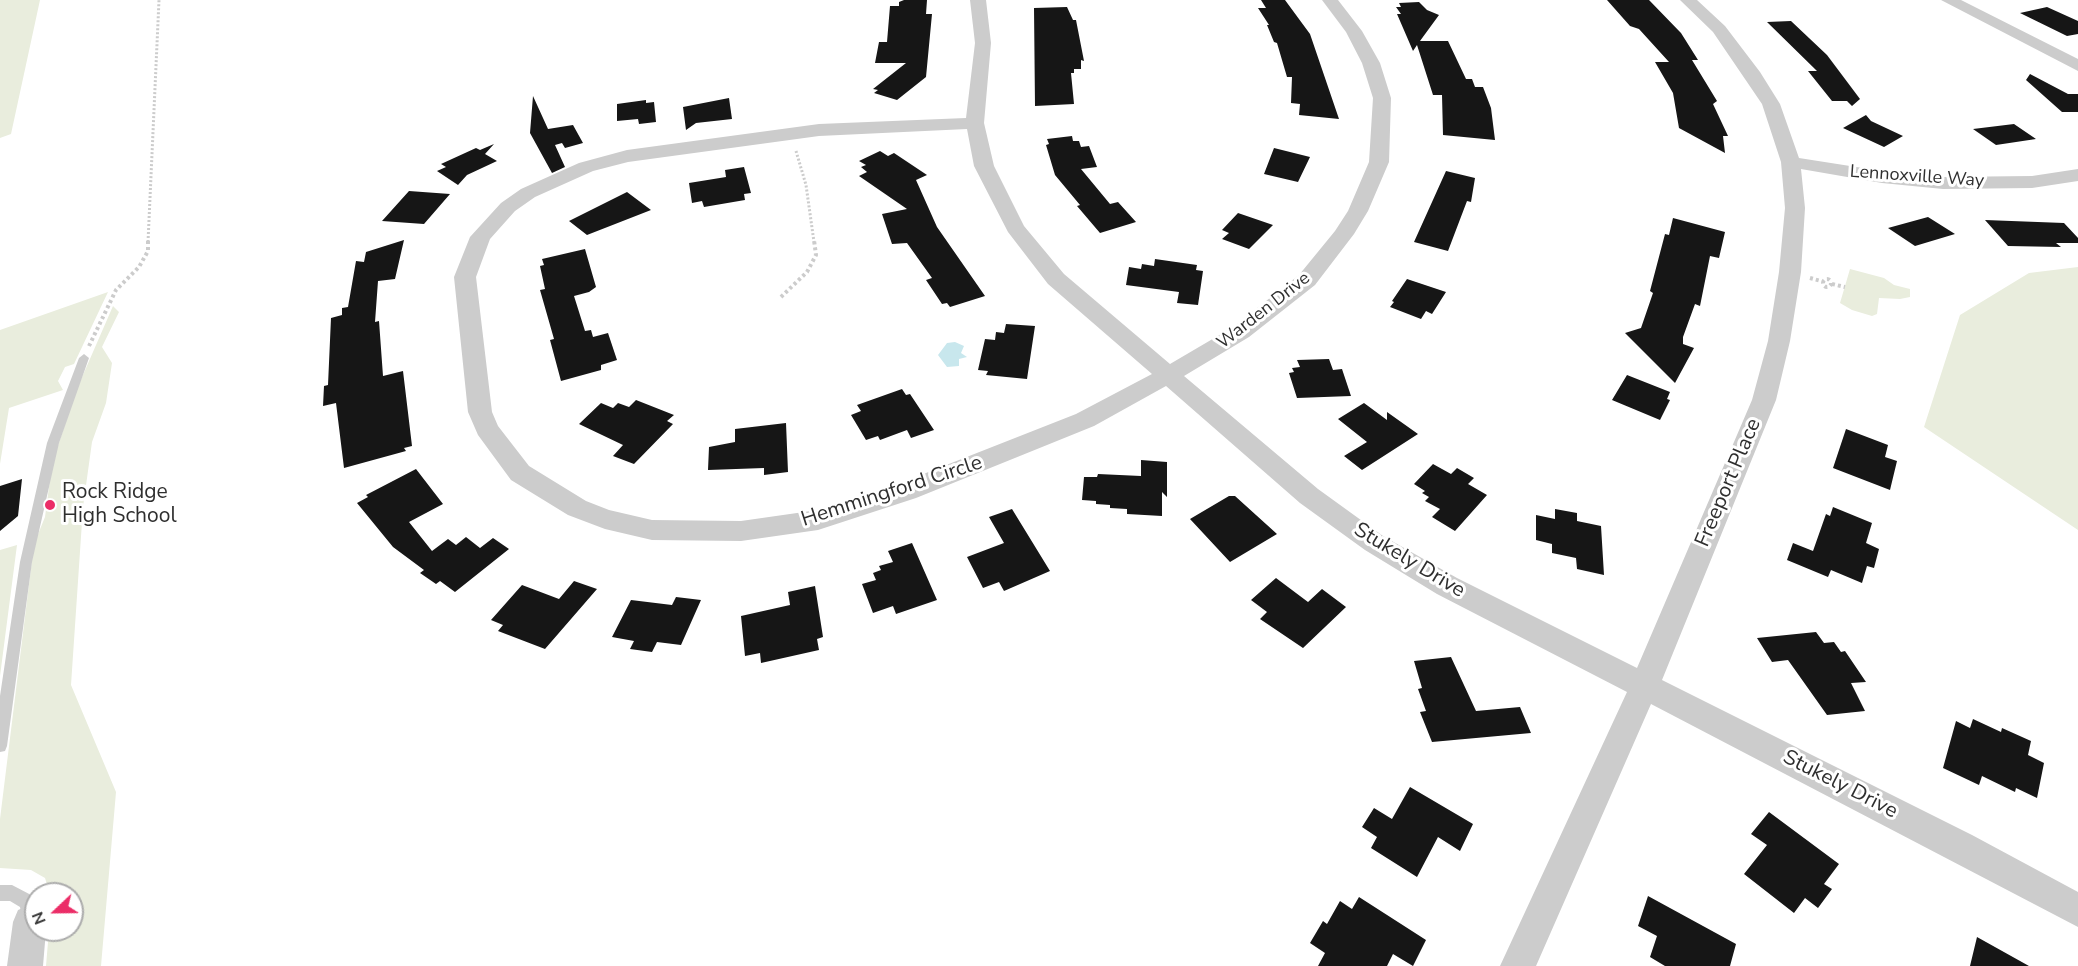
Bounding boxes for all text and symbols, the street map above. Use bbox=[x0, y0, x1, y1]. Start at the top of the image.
street label: Lennoxville Way bbox=[1849, 162, 1985, 192]
street label: Warden Drive bbox=[1213, 268, 1315, 354]
street label: Freeport Place bbox=[1691, 415, 1767, 551]
street label: Hemmingford Circle bbox=[798, 451, 986, 533]
place label: Rock Ridge High School bbox=[62, 480, 177, 530]
marker: Rock Ridge High School bbox=[43, 498, 57, 512]
street label: Stukely Drive bbox=[1349, 518, 1469, 604]
street label: Stukely Drive bbox=[1778, 745, 1902, 825]
north arrow bbox=[24, 882, 84, 942]
text: N bbox=[27, 908, 52, 928]

